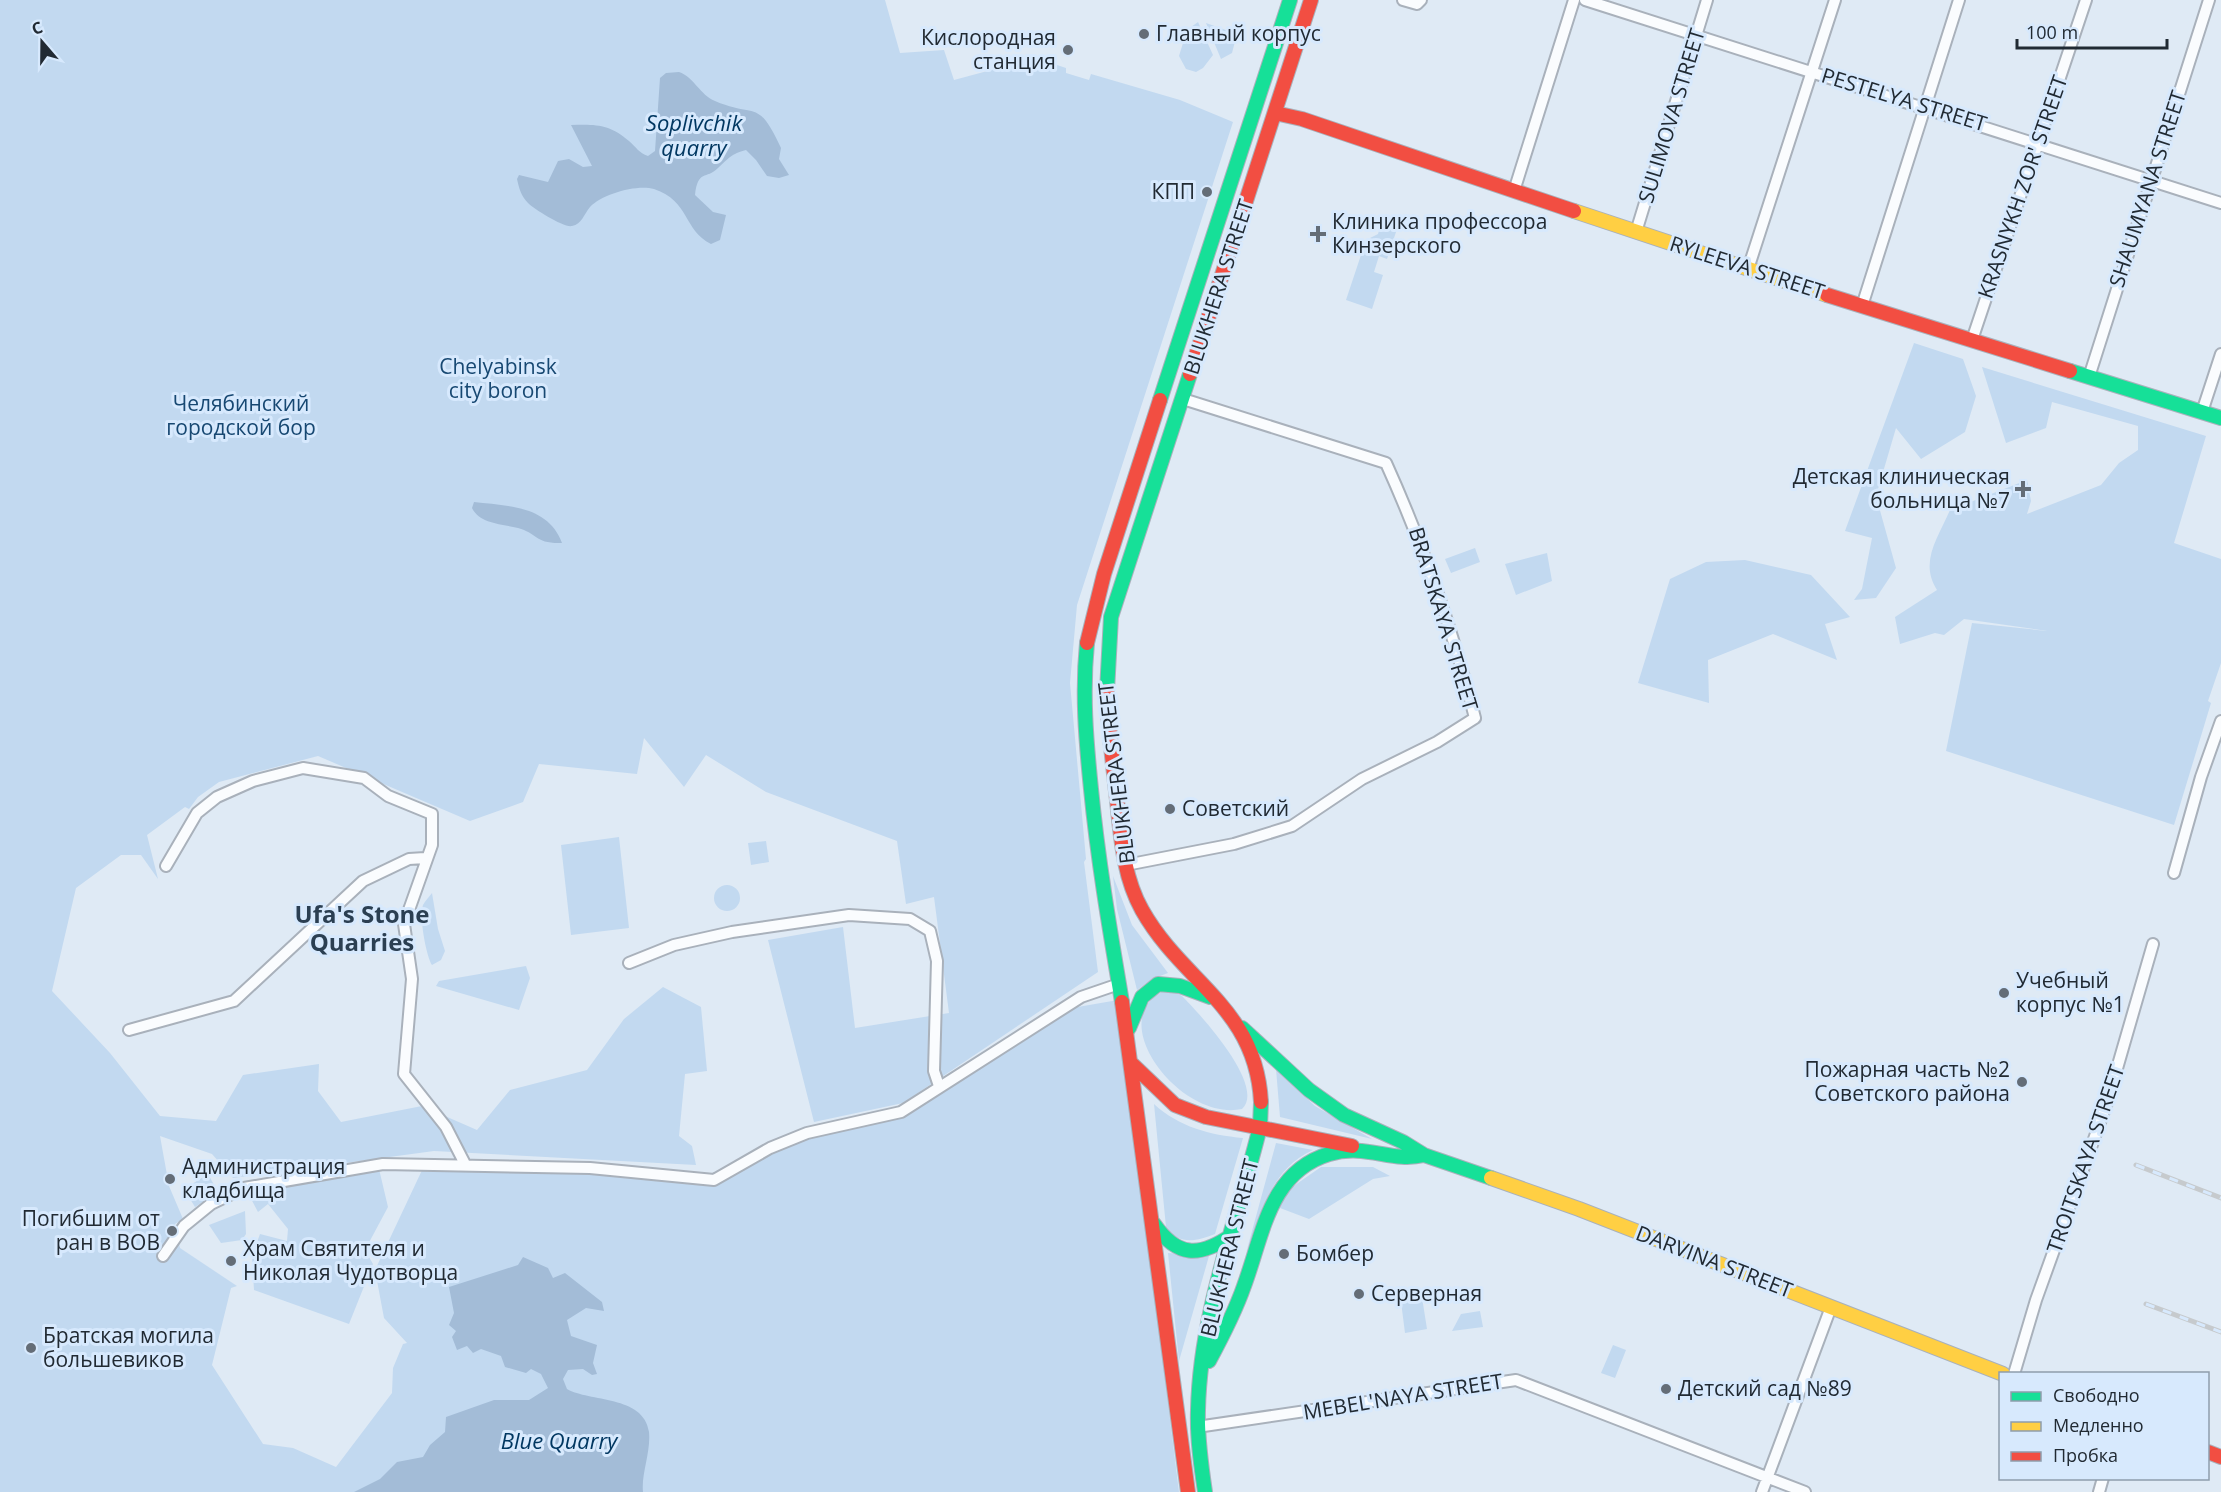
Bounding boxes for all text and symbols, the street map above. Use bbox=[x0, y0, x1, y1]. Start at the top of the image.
north arrow bbox=[12, 12, 72, 72]
scale bar bbox=[2017, 12, 2167, 50]
text: С bbox=[28, 16, 45, 40]
place label: Главный корпус bbox=[1156, 19, 1321, 47]
text: 100 m bbox=[2026, 20, 2078, 44]
place label: Кислородная станция bbox=[921, 23, 1056, 75]
street label: SULIMOVA STREET bbox=[1631, 25, 1711, 206]
marker: Главный корпус bbox=[1137, 27, 1151, 41]
marker: Кислородная станция bbox=[1061, 43, 1075, 57]
street label: PESTELYA STREET bbox=[1818, 61, 1991, 138]
street label: KRASNYKH ZOR' STREET bbox=[1971, 71, 2074, 302]
street label: SHAUMYANA STREET bbox=[2102, 86, 2192, 291]
water label: Soplivchik quarry bbox=[646, 107, 743, 162]
place label: КПП bbox=[1152, 177, 1195, 205]
marker: КПП bbox=[1200, 185, 1214, 199]
street label: BLUKHERA STREET bbox=[1177, 195, 1260, 378]
place label: Клиника профессора Кинзерского bbox=[1332, 207, 1547, 259]
marker: Клиника профессора Кинзерского bbox=[1309, 225, 1327, 243]
street label: RYLEEVA STREET bbox=[1666, 229, 1829, 305]
park label: Chelyabinsk city boron bbox=[439, 352, 557, 404]
park label: Челябинский городской бор bbox=[166, 389, 316, 441]
place label: Детская клиническая больница №7 bbox=[1793, 462, 2010, 514]
marker: Детская клиническая больница №7 bbox=[2014, 480, 2032, 498]
street label: BRATSKAYA STREET bbox=[1403, 524, 1485, 714]
street label: BLUKHERA STREET bbox=[1091, 680, 1141, 865]
place label: Советский bbox=[1182, 794, 1289, 822]
marker: Советский bbox=[1163, 802, 1177, 816]
district label: Ufa's Stone Quarries bbox=[295, 897, 429, 958]
place label: Учебный корпус №1 bbox=[2016, 966, 2125, 1018]
marker: Учебный корпус №1 bbox=[1997, 986, 2011, 1000]
place label: Пожарная часть №2 Советского района bbox=[1804, 1055, 2010, 1107]
street label: TROITSKAYA STREET bbox=[2040, 1060, 2131, 1257]
marker: Пожарная часть №2 Советского района bbox=[2015, 1075, 2029, 1089]
place label: Администрация кладбища bbox=[182, 1152, 345, 1204]
street label: BLUKHERA STREET bbox=[1193, 1155, 1265, 1340]
marker: Администрация кладбища bbox=[163, 1172, 177, 1186]
place label: Погибшим от ран в ВОВ bbox=[22, 1204, 160, 1256]
street label: DARVINA STREET bbox=[1632, 1218, 1797, 1304]
marker: Погибшим от ран в ВОВ bbox=[165, 1224, 179, 1238]
place label: Храм Святителя и Николая Чудотворца bbox=[243, 1234, 458, 1286]
place label: Бомбер bbox=[1296, 1239, 1374, 1267]
marker: Бомбер bbox=[1277, 1247, 1291, 1261]
marker: Храм Святителя и Николая Чудотворца bbox=[224, 1254, 238, 1268]
place label: Серверная bbox=[1371, 1279, 1482, 1307]
marker: Серверная bbox=[1352, 1287, 1366, 1301]
place label: Братская могила большевиков bbox=[43, 1321, 214, 1373]
marker: Братская могила большевиков bbox=[24, 1341, 38, 1355]
street label: MEBEL'NAYA STREET bbox=[1301, 1366, 1505, 1426]
legend bbox=[1999, 1372, 2209, 1480]
place label: Детский сад №89 bbox=[1678, 1374, 1852, 1402]
marker: Детский сад №89 bbox=[1659, 1382, 1673, 1396]
text: Свободно bbox=[2053, 1383, 2140, 1407]
text: Медленно bbox=[2053, 1413, 2144, 1437]
water label: Blue Quarry bbox=[501, 1425, 619, 1455]
text: Пробка bbox=[2053, 1443, 2118, 1467]

